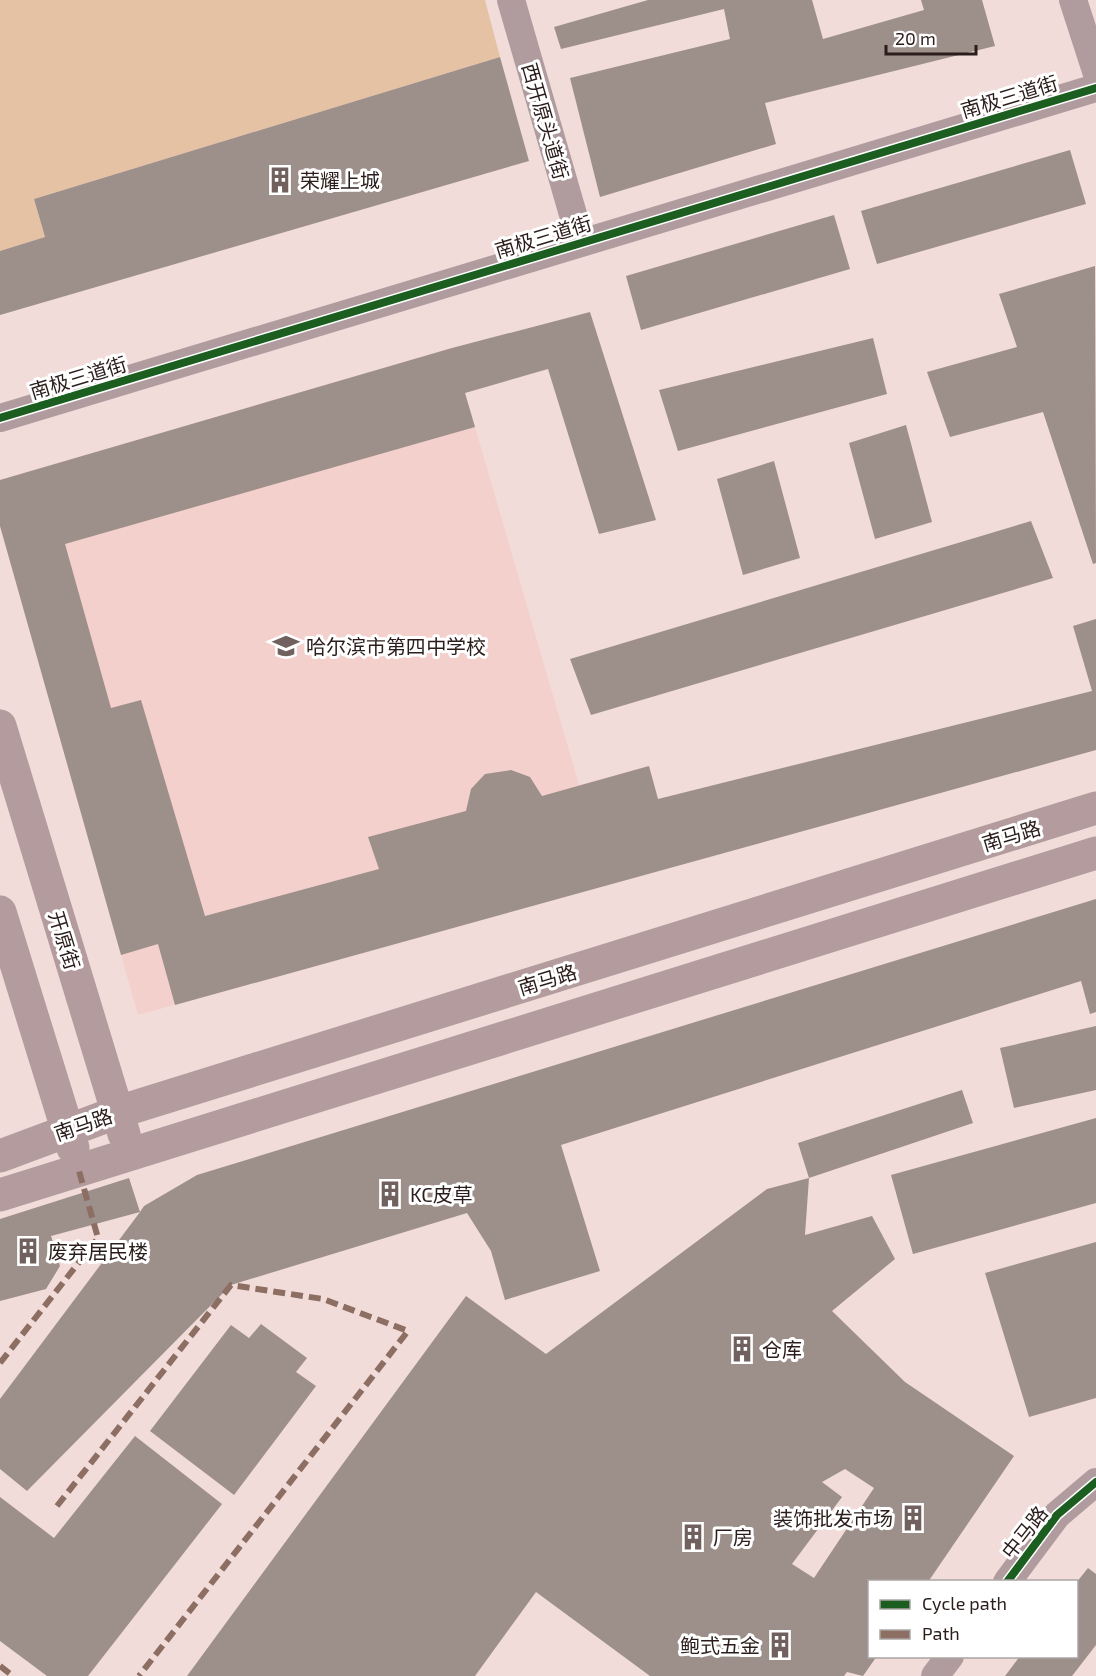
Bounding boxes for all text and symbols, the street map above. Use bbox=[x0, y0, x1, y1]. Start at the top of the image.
scale bar bbox=[886, 18, 976, 56]
text: 20 m bbox=[895, 27, 936, 49]
street label: 西开原头道街 bbox=[518, 60, 574, 182]
street label: 南极三道街 bbox=[958, 70, 1060, 122]
building icon: 荣耀上城 bbox=[265, 165, 295, 195]
place label: 荣耀上城 bbox=[300, 168, 380, 192]
street label: 南极三道街 bbox=[492, 210, 594, 262]
street label: 南极三道街 bbox=[27, 351, 129, 403]
school or university icon: 哈尔滨市第四中学校 bbox=[271, 631, 301, 661]
place label: 哈尔滨市第四中学校 bbox=[306, 634, 486, 658]
street label: 南马路 bbox=[979, 815, 1043, 855]
street label: 开原街 bbox=[45, 908, 85, 972]
street label: 南马路 bbox=[515, 959, 579, 999]
street label: 南马路 bbox=[51, 1103, 115, 1145]
building icon: KC皮草 bbox=[375, 1179, 405, 1209]
place label: KC皮草 bbox=[410, 1182, 473, 1206]
building icon: 废弃居民楼 bbox=[13, 1236, 43, 1266]
place label: 废弃居民楼 bbox=[48, 1239, 148, 1263]
building icon: 仓库 bbox=[727, 1334, 757, 1364]
place label: 仓库 bbox=[762, 1337, 802, 1361]
street label: 中马路 bbox=[996, 1501, 1052, 1563]
building icon: 装饰批发市场 bbox=[898, 1503, 928, 1533]
place label: 装饰批发市场 bbox=[773, 1506, 893, 1530]
building icon: 厂房 bbox=[678, 1522, 708, 1552]
place label: 厂房 bbox=[713, 1525, 753, 1549]
legend bbox=[868, 1580, 1078, 1658]
text: Cycle path bbox=[922, 1592, 1007, 1614]
text: Path bbox=[922, 1622, 960, 1644]
building icon: 鲍式五金 bbox=[765, 1630, 795, 1660]
place label: 鲍式五金 bbox=[680, 1633, 760, 1657]

